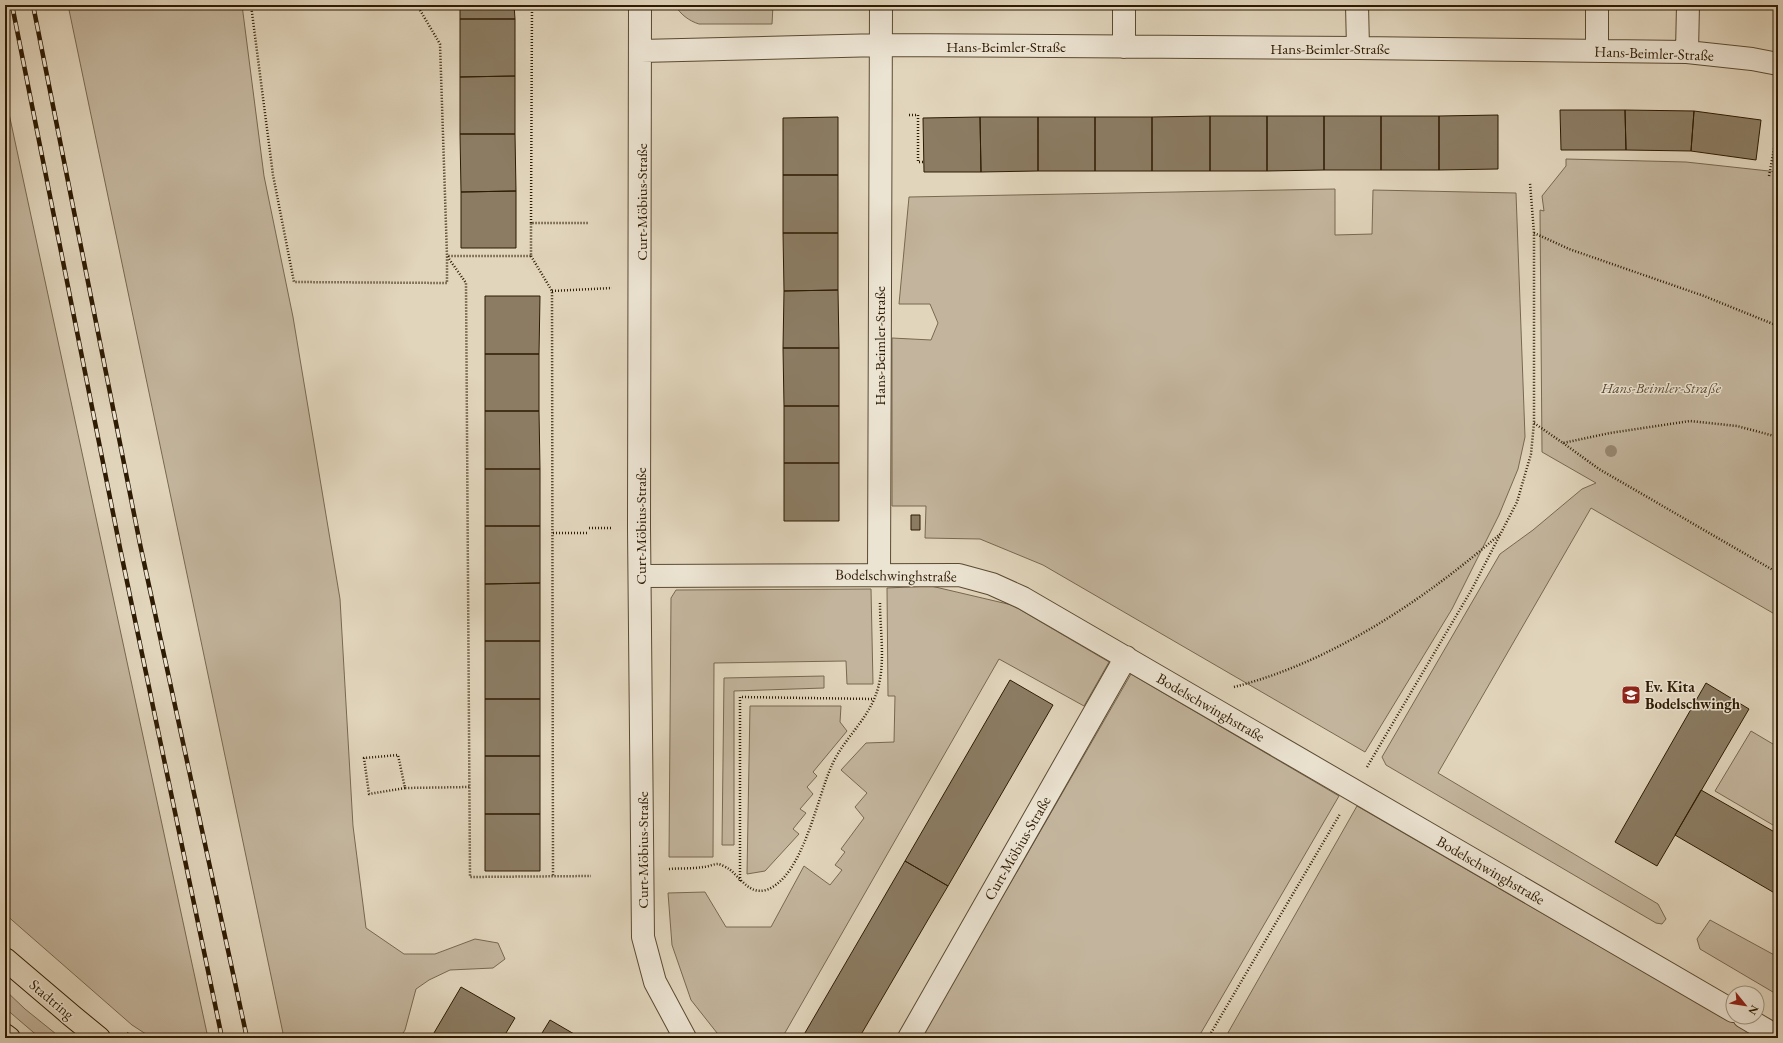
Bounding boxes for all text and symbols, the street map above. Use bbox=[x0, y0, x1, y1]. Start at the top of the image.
street label: Hans-Beimler-Straße bbox=[946, 37, 1066, 56]
street label: Hans-Beimler-Straße bbox=[1270, 39, 1390, 58]
street label: Hans-Beimler-Straße bbox=[1594, 41, 1714, 65]
street label: Curt-Möbius-Straße bbox=[632, 143, 651, 261]
street label: Hans-Beimler-Straße bbox=[870, 286, 889, 406]
park label: Hans-Beimler-Straße bbox=[1600, 378, 1722, 397]
street label: Curt-Möbius-Straße bbox=[631, 467, 650, 585]
street label: Bodelschwinghstraße bbox=[835, 564, 957, 586]
street label: Bodelschwinghstraße bbox=[1154, 668, 1269, 746]
place label: Ev. Kita Bodelschwingh bbox=[1645, 677, 1741, 713]
school or university icon: Ev. Kita Bodelschwingh bbox=[1620, 684, 1642, 706]
street label: Curt-Möbius-Straße bbox=[633, 791, 652, 909]
street label: Curt-Möbius-Straße bbox=[979, 792, 1055, 904]
street label: Bodelschwinghstraße bbox=[1434, 831, 1549, 909]
street label: Stadtring bbox=[26, 975, 79, 1024]
north arrow bbox=[1725, 985, 1765, 1025]
text: N bbox=[1745, 1003, 1762, 1017]

